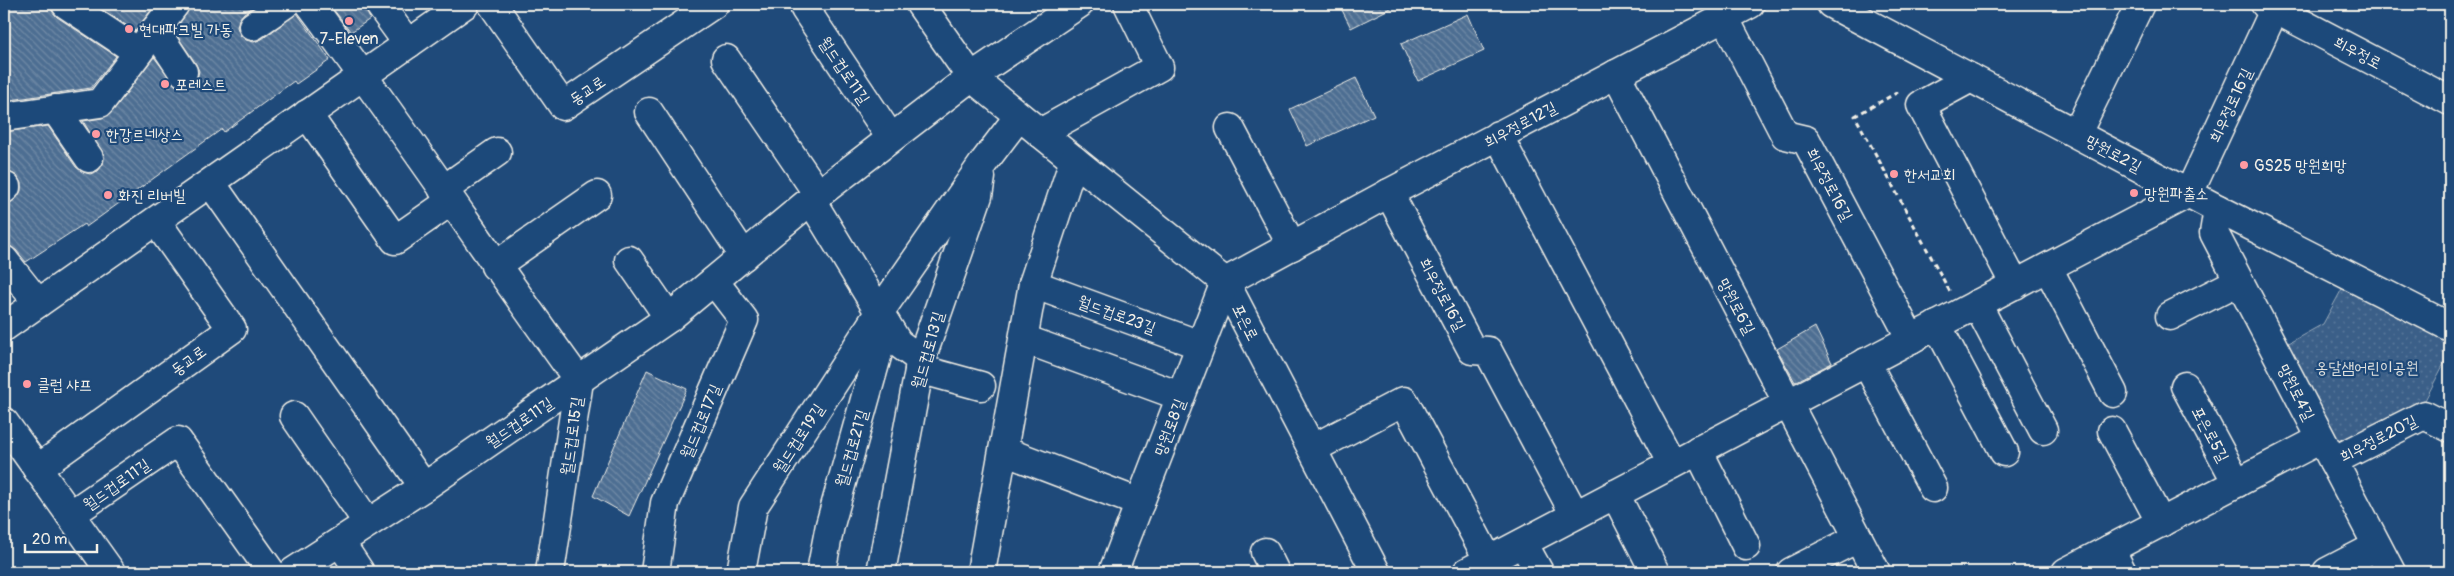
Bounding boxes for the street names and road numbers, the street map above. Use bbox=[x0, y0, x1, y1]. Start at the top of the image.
street label: 희우정로 bbox=[2330, 32, 2385, 74]
street label: 월드컵로11길 bbox=[814, 33, 874, 108]
street label: 희우정로16길 bbox=[2205, 65, 2257, 146]
street label: 동교로 bbox=[566, 72, 609, 110]
street label: 희우정로12길 bbox=[1481, 97, 1560, 152]
street label: 망원로2길 bbox=[2082, 131, 2145, 177]
street label: 희우정로16길 bbox=[1802, 144, 1857, 225]
street label: 희우정로16길 bbox=[1415, 254, 1470, 335]
street label: 망원로6길 bbox=[1713, 275, 1759, 338]
street label: 월드컵로23길 bbox=[1075, 292, 1159, 338]
street label: 포은로 bbox=[1227, 301, 1263, 344]
street label: 월드컵로13길 bbox=[907, 309, 949, 391]
street label: 동교로 bbox=[167, 341, 210, 380]
street label: 망원로4길 bbox=[2273, 361, 2319, 424]
street label: 월드컵로17길 bbox=[676, 381, 726, 462]
street label: 월드컵로11길 bbox=[482, 393, 557, 453]
street label: 월드컵로15길 bbox=[557, 395, 587, 477]
street label: 망원로8길 bbox=[1150, 396, 1190, 459]
street label: 월드컵로19길 bbox=[769, 400, 829, 477]
street label: 포은로5길 bbox=[2187, 403, 2233, 466]
street label: 월드컵로21길 bbox=[831, 407, 873, 489]
street label: 희우정로20길 bbox=[2336, 411, 2421, 467]
street label: 월드컵로11길 bbox=[79, 455, 154, 515]

